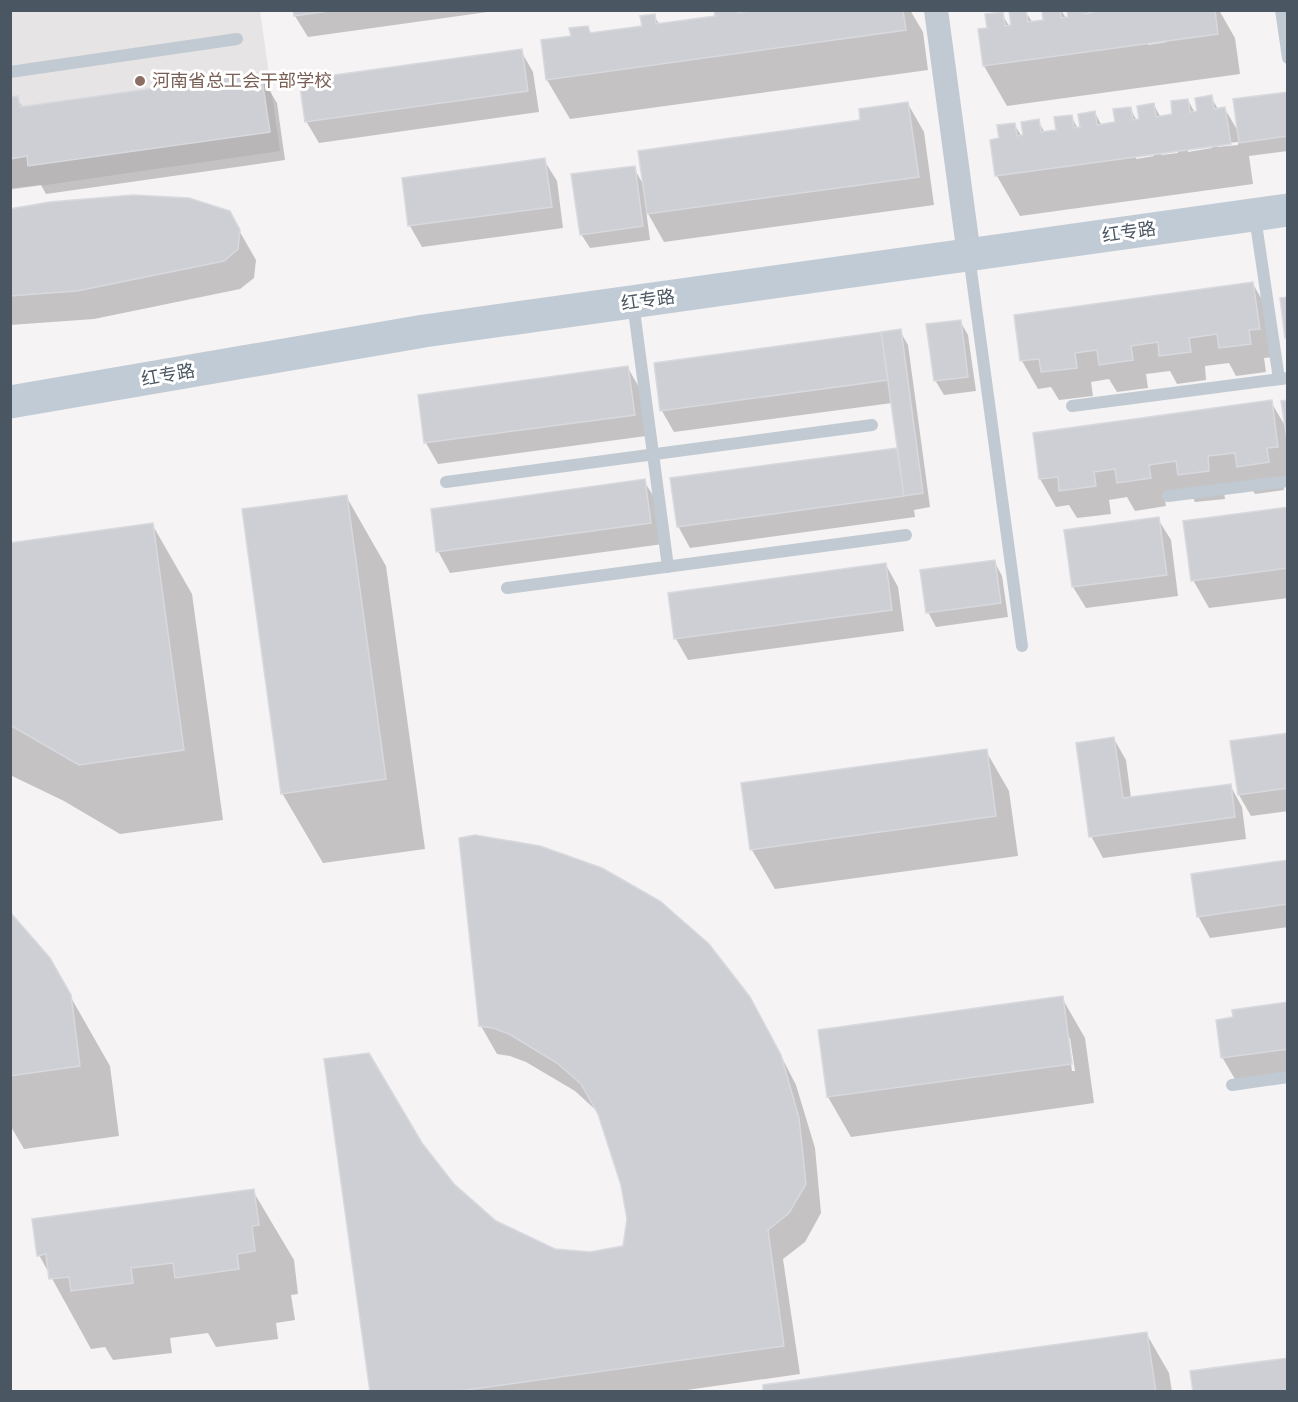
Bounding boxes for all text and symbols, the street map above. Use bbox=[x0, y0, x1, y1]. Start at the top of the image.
place label: 河南省总工会干部学校 bbox=[152, 70, 332, 91]
marker: 河南省总工会干部学校 bbox=[133, 74, 147, 88]
street label: 红专路 bbox=[1101, 217, 1157, 246]
street label: 红专路 bbox=[620, 285, 676, 314]
street label: 红专路 bbox=[140, 359, 196, 390]

